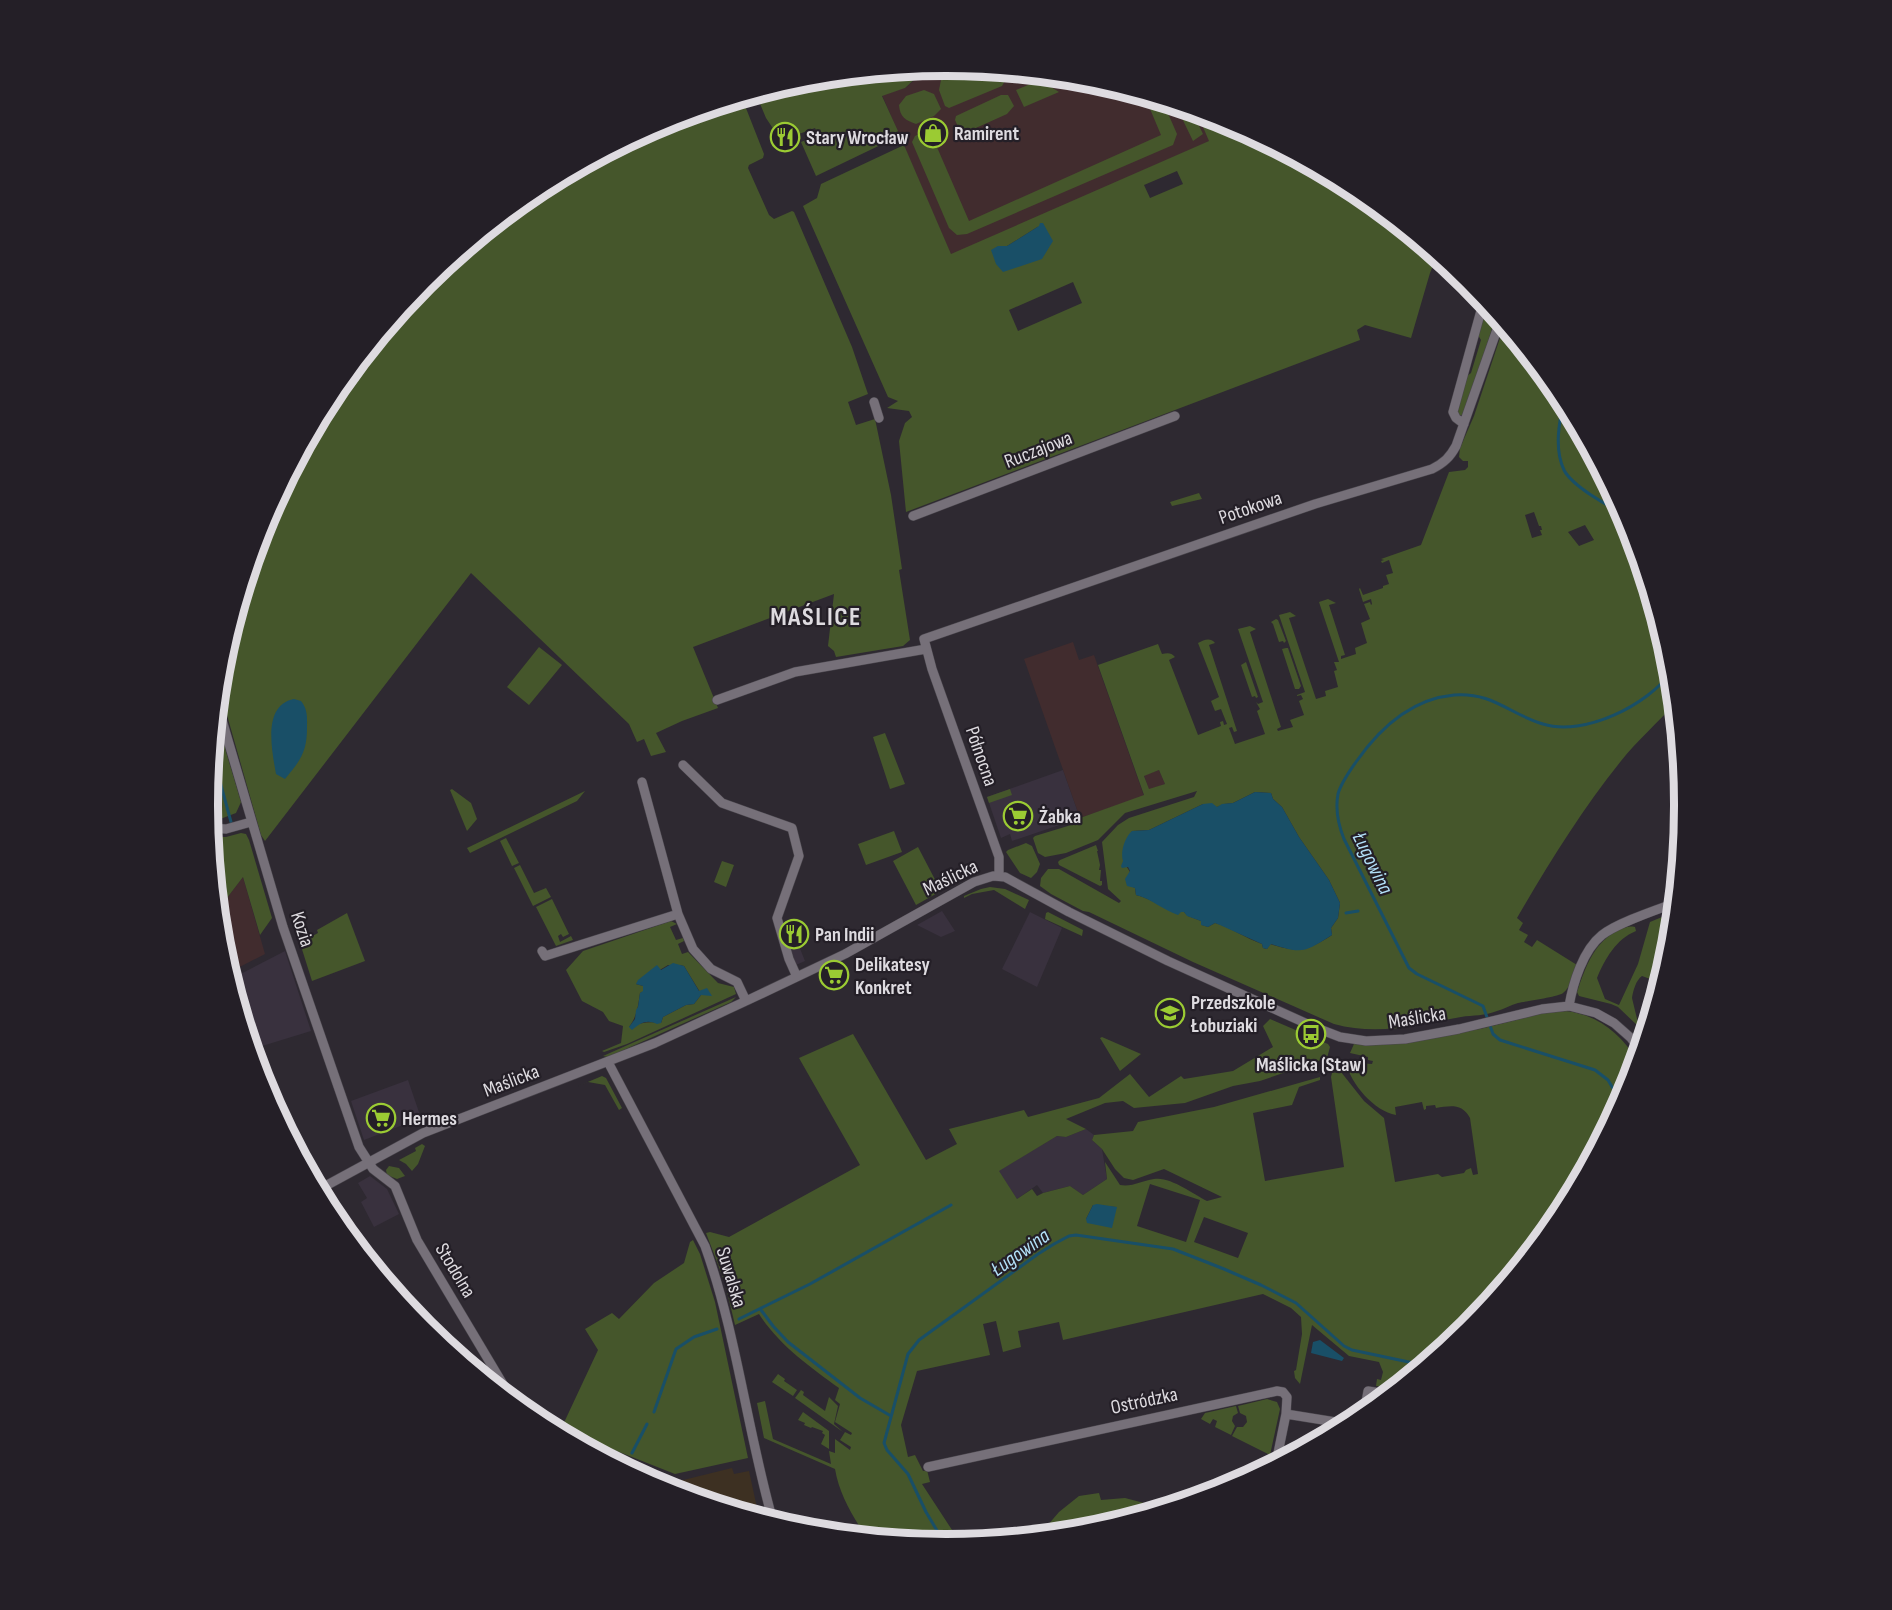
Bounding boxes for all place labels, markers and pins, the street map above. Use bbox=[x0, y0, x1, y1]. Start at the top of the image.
shop icon: Ramirent bbox=[917, 117, 949, 149]
restaurant icon: Stary Wrocław bbox=[769, 121, 801, 153]
place label: Ramirent bbox=[954, 122, 1020, 146]
place label: Stary Wrocław bbox=[806, 126, 909, 150]
supermarket icon: Żabka bbox=[1002, 800, 1034, 832]
place label: Żabka bbox=[1039, 805, 1081, 829]
restaurant icon: Pan Indii bbox=[778, 918, 810, 950]
place label: Pan Indii bbox=[815, 923, 874, 947]
place label: Delikatesy Konkret bbox=[855, 953, 930, 1000]
supermarket icon: Delikatesy Konkret bbox=[818, 959, 850, 991]
place label: Przedszkole Łobuziaki bbox=[1190, 991, 1275, 1038]
school or university icon: Przedszkole Łobuziaki bbox=[1154, 997, 1186, 1029]
bus stop icon: Maślicka (Staw) bbox=[1295, 1018, 1327, 1050]
place label: Maślicka (Staw) bbox=[1256, 1053, 1366, 1077]
supermarket icon: Hermes bbox=[365, 1102, 397, 1134]
place label: Hermes bbox=[402, 1107, 457, 1131]

